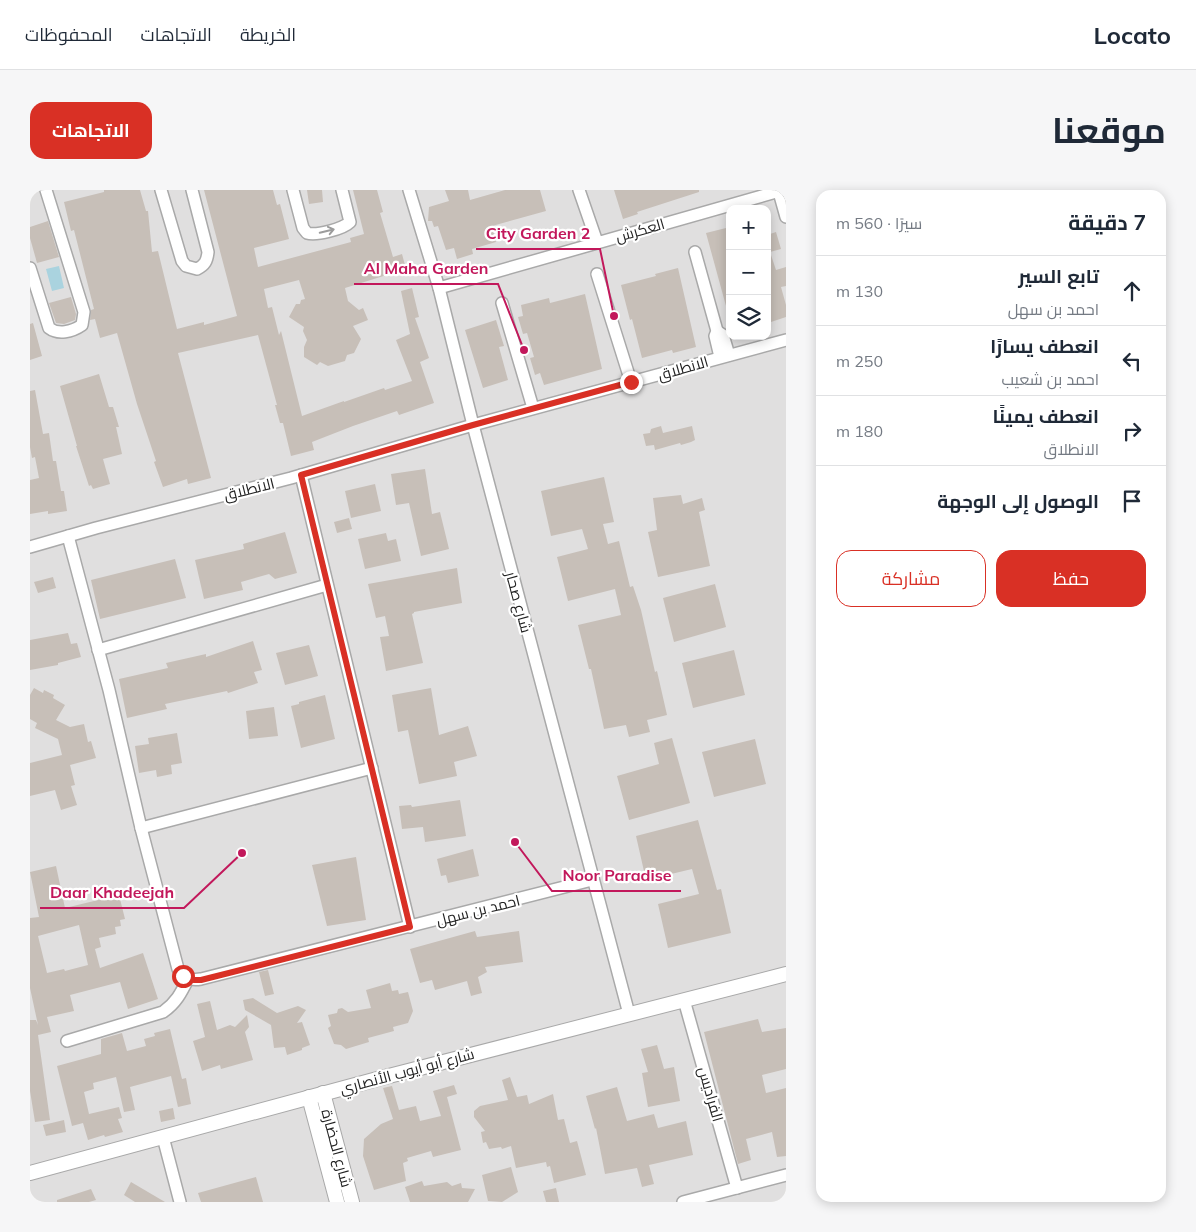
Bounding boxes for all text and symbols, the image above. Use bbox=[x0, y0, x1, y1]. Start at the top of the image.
text: Locato bbox=[1093, 20, 1171, 50]
text: المحفوظات bbox=[25, 23, 113, 46]
text: الاتجاهات bbox=[141, 23, 212, 46]
text: الخريطة bbox=[240, 23, 296, 46]
button: الاتجاهات bbox=[30, 102, 152, 159]
text: موقعنا bbox=[1052, 108, 1166, 152]
map controls bbox=[726, 205, 771, 340]
button: + bbox=[726, 205, 771, 250]
text: 7 دقيقة bbox=[1068, 209, 1146, 235]
text: سيرًا · 560 m bbox=[836, 213, 922, 233]
street label: العكرش bbox=[613, 214, 667, 247]
callout: City Garden 2 bbox=[476, 218, 600, 249]
text: City Garden 2 bbox=[486, 223, 590, 243]
one-way arrow bbox=[318, 226, 334, 235]
button: − bbox=[726, 250, 771, 295]
callout: Al Maha Garden bbox=[354, 253, 498, 284]
text: Al Maha Garden bbox=[364, 258, 488, 278]
text: تابع السير bbox=[1018, 264, 1099, 288]
icon: ahead bbox=[1118, 277, 1146, 305]
text: 130 m bbox=[836, 281, 883, 301]
button: layers bbox=[726, 295, 771, 340]
text: احمد بن سهل bbox=[1008, 299, 1099, 319]
text: انعطف يسارًا bbox=[990, 334, 1099, 358]
icon: left bbox=[1118, 347, 1146, 375]
text: 250 m bbox=[836, 351, 883, 371]
street label: الانطلاق bbox=[655, 352, 711, 385]
text: احمد بن شعيب bbox=[1001, 369, 1099, 389]
route end bbox=[620, 371, 643, 394]
text: انعطف يمينًا bbox=[993, 404, 1099, 428]
icon: right bbox=[1118, 417, 1146, 445]
text: 180 m bbox=[836, 421, 883, 441]
text: الانطلاق bbox=[1044, 439, 1099, 459]
street label: الانطلاق bbox=[221, 473, 277, 505]
icon: arrive bbox=[1118, 487, 1146, 515]
text: الوصول إلى الوجهة bbox=[937, 489, 1099, 513]
button: مشاركة bbox=[836, 550, 986, 607]
button: حفظ bbox=[996, 550, 1146, 607]
street label: شارع صحار bbox=[500, 568, 536, 635]
callout: Noor Paradise bbox=[552, 860, 681, 891]
text: Noor Paradise bbox=[563, 865, 672, 885]
callout: Daar Khadeejah bbox=[40, 877, 184, 908]
text: Daar Khadeejah bbox=[50, 882, 174, 902]
street label: احمد بن سهل bbox=[434, 890, 522, 931]
route start bbox=[172, 965, 195, 988]
street label: شارع أبو أيوب الأنصاري bbox=[338, 1044, 477, 1101]
street label: الفراديس bbox=[693, 1064, 728, 1124]
street label: شارع الحضارة bbox=[316, 1107, 357, 1190]

